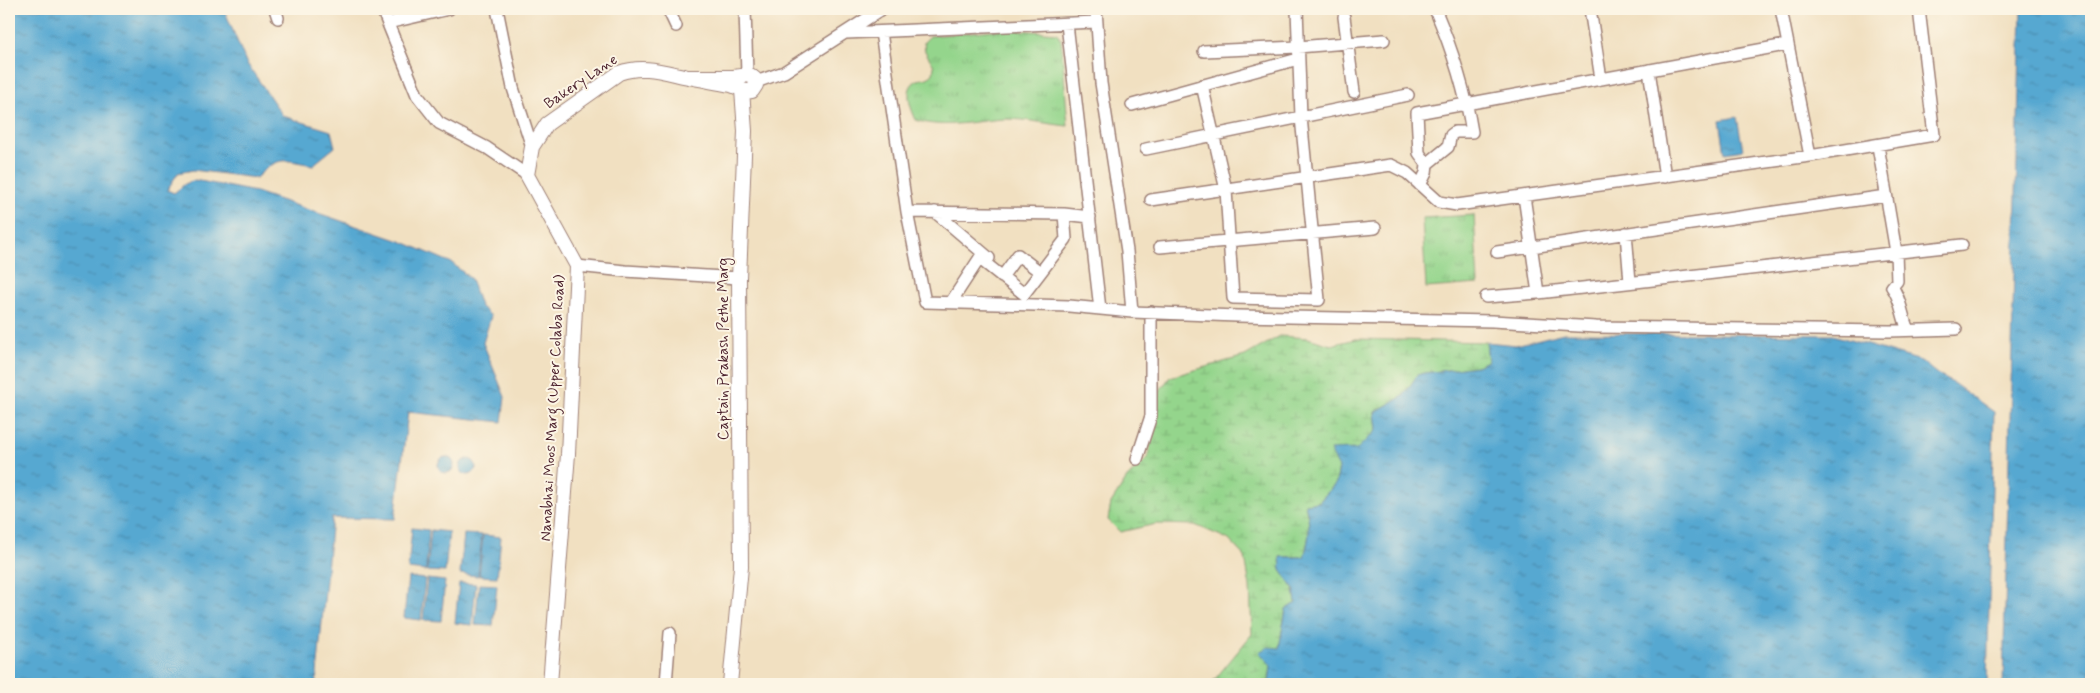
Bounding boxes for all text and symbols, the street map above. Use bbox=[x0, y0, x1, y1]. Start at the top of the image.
street label: Bakery Lane bbox=[540, 50, 622, 114]
street label: Captain Prakash Pethe Marg bbox=[714, 258, 735, 440]
street label: Nanabhai Moos Marg (Upper Colaba Road) bbox=[536, 274, 571, 542]

